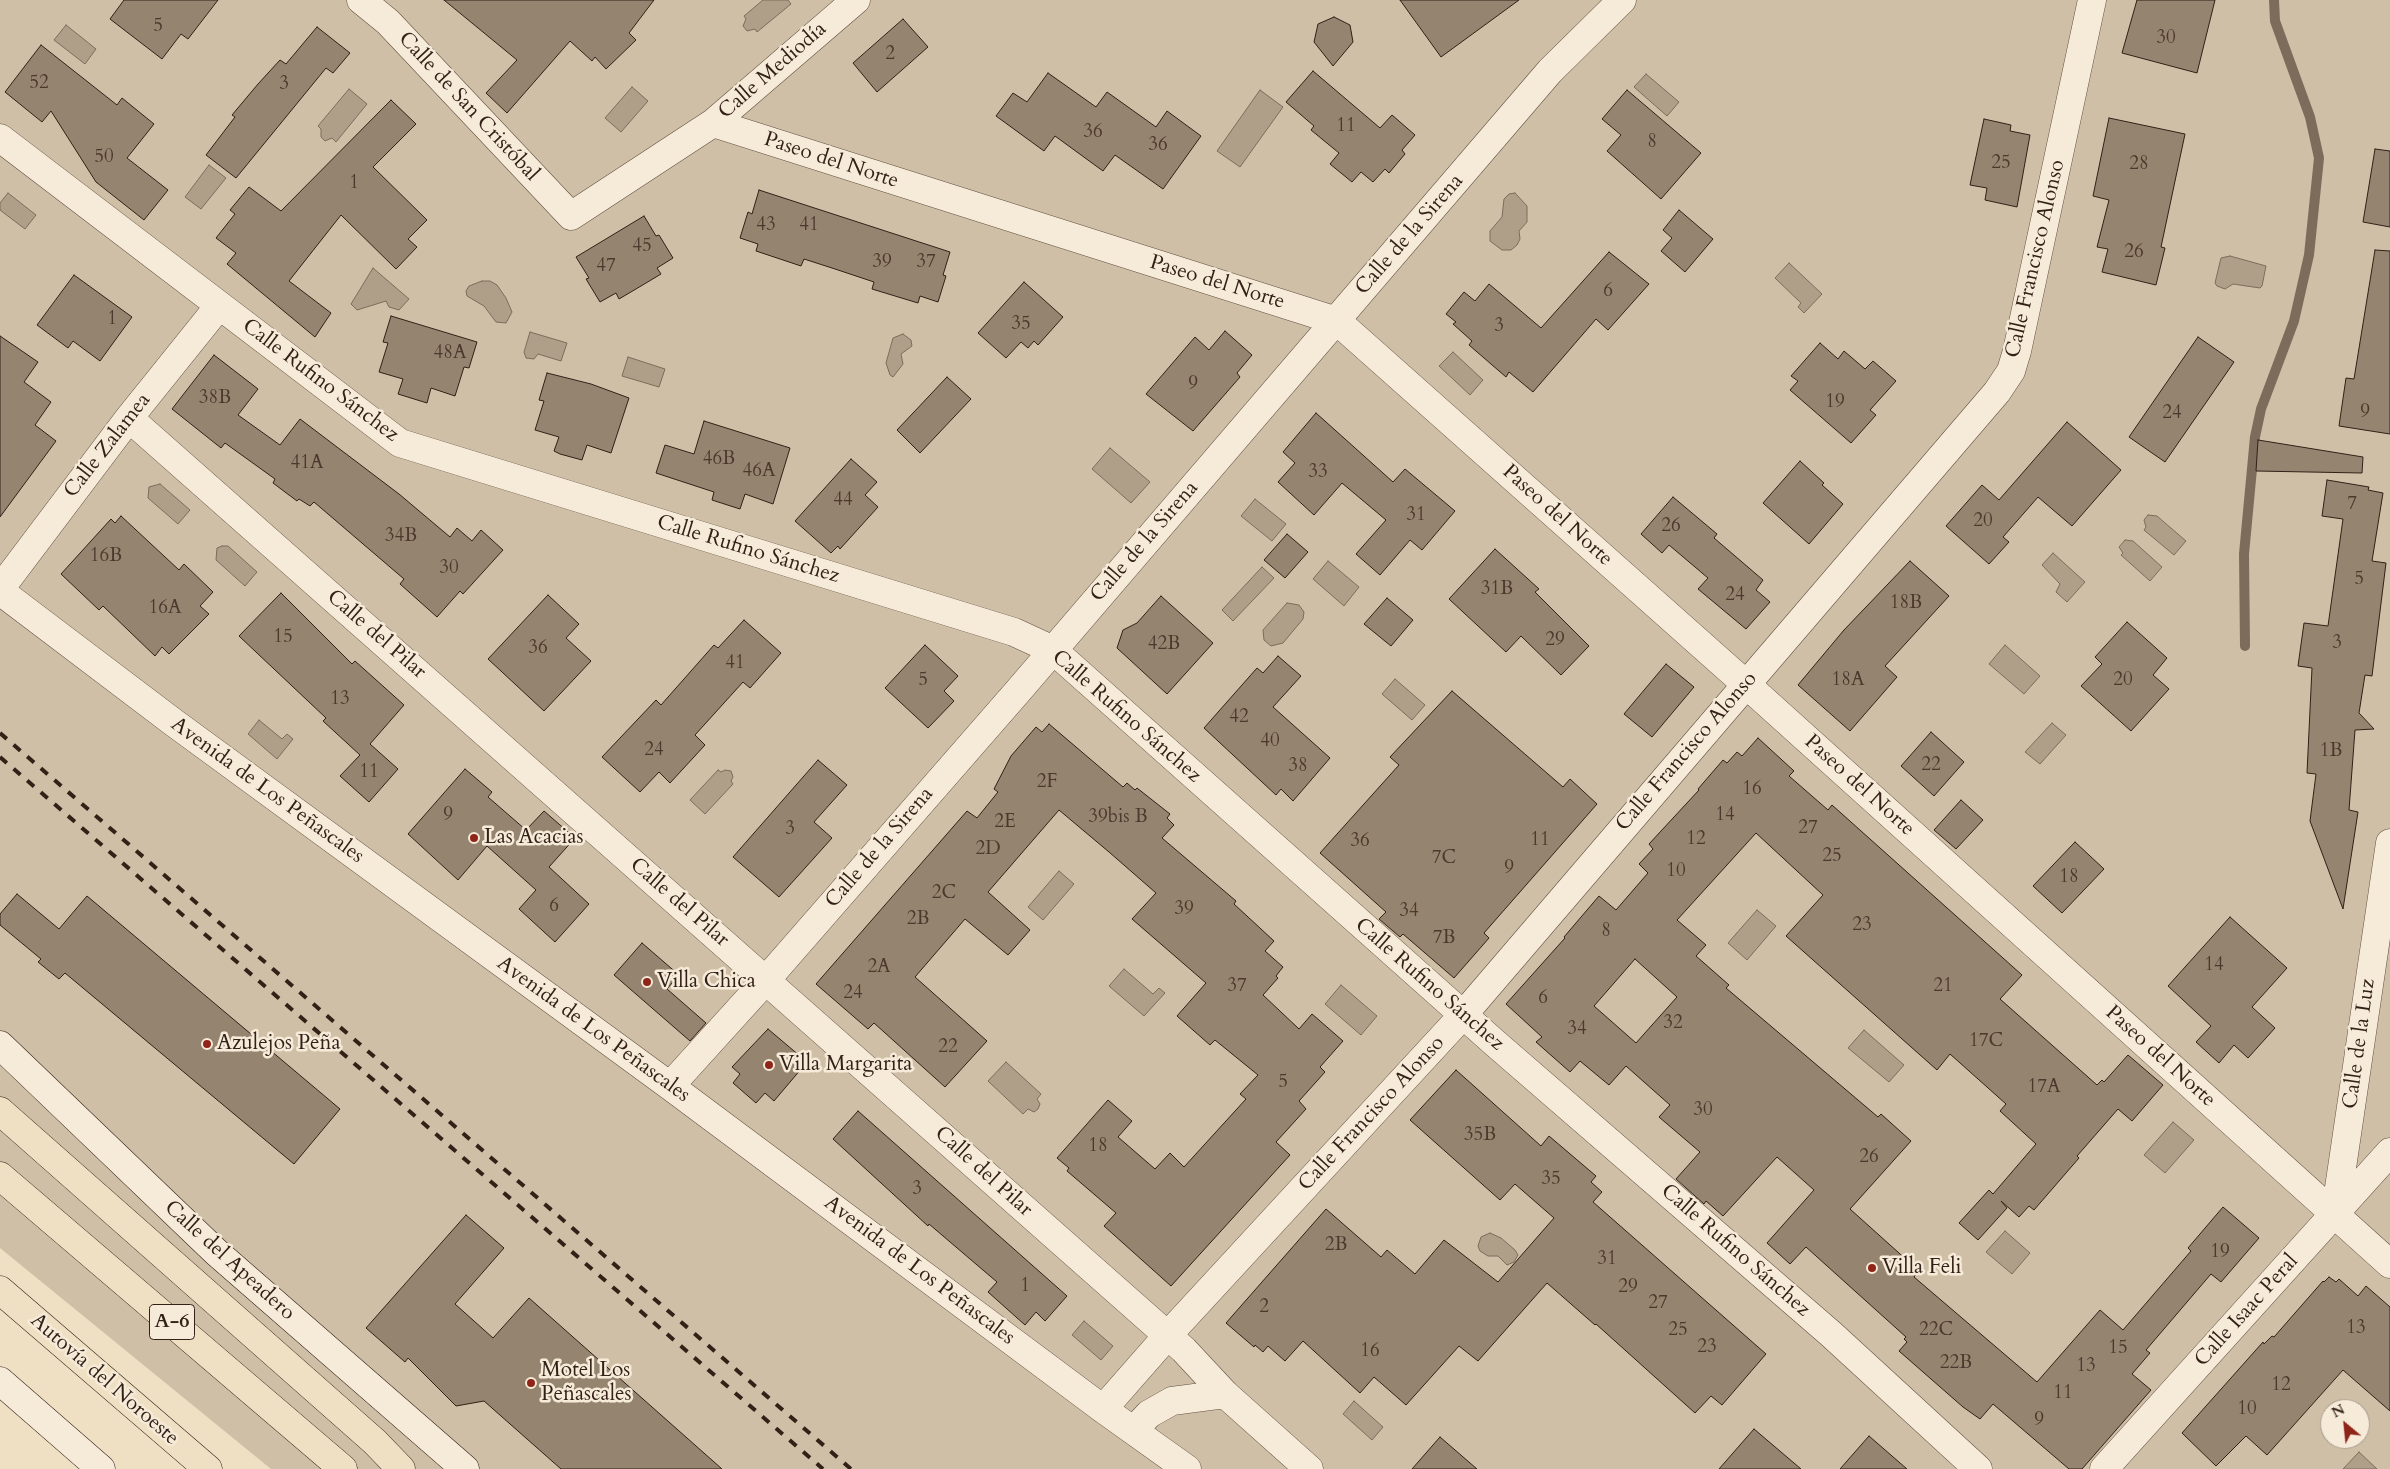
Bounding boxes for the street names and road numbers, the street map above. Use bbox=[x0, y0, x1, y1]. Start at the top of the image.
street label: Calle Mediodía bbox=[714, 17, 832, 125]
street label: Calle de San Cristóbal bbox=[392, 27, 544, 187]
street label: Paseo del Norte bbox=[761, 127, 901, 195]
street label: Calle Francisco Alonso bbox=[2001, 157, 2071, 361]
street label: Calle de la Sirena bbox=[1351, 169, 1469, 301]
street label: Paseo del Norte bbox=[1146, 251, 1288, 315]
street label: Calle Rufino Sánchez bbox=[237, 314, 403, 448]
street label: Calle Zalamea bbox=[59, 389, 157, 503]
street label: Paseo del Norte bbox=[1497, 460, 1617, 572]
street label: Calle de la Sirena bbox=[1086, 476, 1204, 608]
street label: Calle Rufino Sánchez bbox=[654, 510, 842, 590]
street label: Calle del Pilar bbox=[321, 585, 431, 685]
street label: Calle Rufino Sánchez bbox=[1046, 645, 1206, 789]
street label: Calle Francisco Alonso bbox=[1611, 667, 1763, 837]
street label: Avenida de Los Peñascales bbox=[166, 712, 368, 870]
street label: Paseo del Norte bbox=[1799, 730, 1919, 842]
street label: Calle de la Sirena bbox=[821, 782, 939, 914]
street label: Calle del Pilar bbox=[624, 853, 734, 953]
street label: Calle Rufino Sánchez bbox=[1349, 913, 1509, 1057]
street label: Avenida de Los Peñascales bbox=[492, 951, 694, 1109]
street label: Calle de la Luz bbox=[2338, 977, 2382, 1111]
street label: Paseo del Norte bbox=[2100, 1001, 2220, 1113]
street label: Calle Francisco Alonso bbox=[1294, 1031, 1450, 1197]
street label: Calle del Pilar bbox=[929, 1121, 1037, 1223]
street label: Calle Rufino Sánchez bbox=[1655, 1179, 1815, 1323]
street label: Avenida de Los Peñascales bbox=[819, 1191, 1019, 1351]
street label: Calle del Apeadero bbox=[158, 1196, 300, 1326]
street label: Calle Isaac Peral bbox=[2190, 1250, 2304, 1372]
road number: A-6 bbox=[150, 1304, 194, 1340]
street label: Autovía del Noroeste bbox=[25, 1309, 183, 1451]

